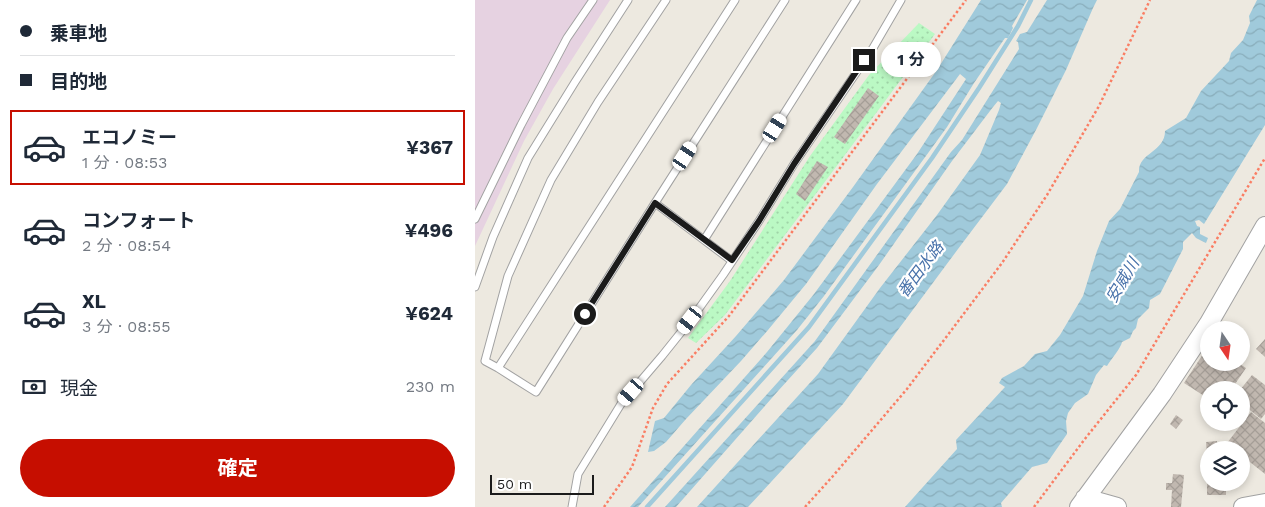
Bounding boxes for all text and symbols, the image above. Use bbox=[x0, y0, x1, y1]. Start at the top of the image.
text: 乗車地 bbox=[50, 22, 107, 45]
callout: 1 分 bbox=[881, 42, 941, 78]
route end bbox=[853, 49, 875, 71]
text: 1 分 bbox=[897, 50, 925, 69]
text: 目的地 bbox=[50, 70, 107, 93]
car bbox=[760, 111, 789, 145]
icon: car bbox=[22, 125, 67, 170]
text: エコノミー bbox=[82, 126, 177, 149]
text: ¥367 bbox=[406, 136, 453, 159]
car bbox=[670, 139, 699, 173]
text: 1 分 · 08:53 bbox=[82, 153, 167, 172]
icon: car bbox=[22, 208, 67, 253]
text: コンフォート bbox=[82, 209, 195, 232]
text: ¥496 bbox=[405, 219, 453, 242]
text: 2 分 · 08:54 bbox=[82, 236, 171, 255]
water label: 番田水路 bbox=[894, 236, 948, 301]
water label: 安威川 bbox=[1102, 253, 1144, 306]
text: XL bbox=[82, 290, 106, 313]
icon: car bbox=[22, 291, 67, 336]
text: ¥624 bbox=[405, 302, 453, 325]
route start bbox=[574, 303, 596, 325]
car bbox=[674, 304, 705, 336]
text: 3 分 · 08:55 bbox=[82, 317, 170, 336]
north arrow bbox=[1200, 321, 1250, 371]
map controls bbox=[1200, 321, 1250, 491]
icon: cash bbox=[20, 373, 48, 401]
car bbox=[615, 376, 646, 408]
text: 現金 bbox=[60, 377, 98, 400]
text: 230 m bbox=[406, 377, 455, 396]
button: locate bbox=[1200, 381, 1250, 431]
button: 確定 bbox=[20, 439, 455, 497]
button: layers bbox=[1200, 441, 1250, 491]
scale bar bbox=[490, 472, 594, 495]
text: 50 m bbox=[497, 476, 532, 492]

